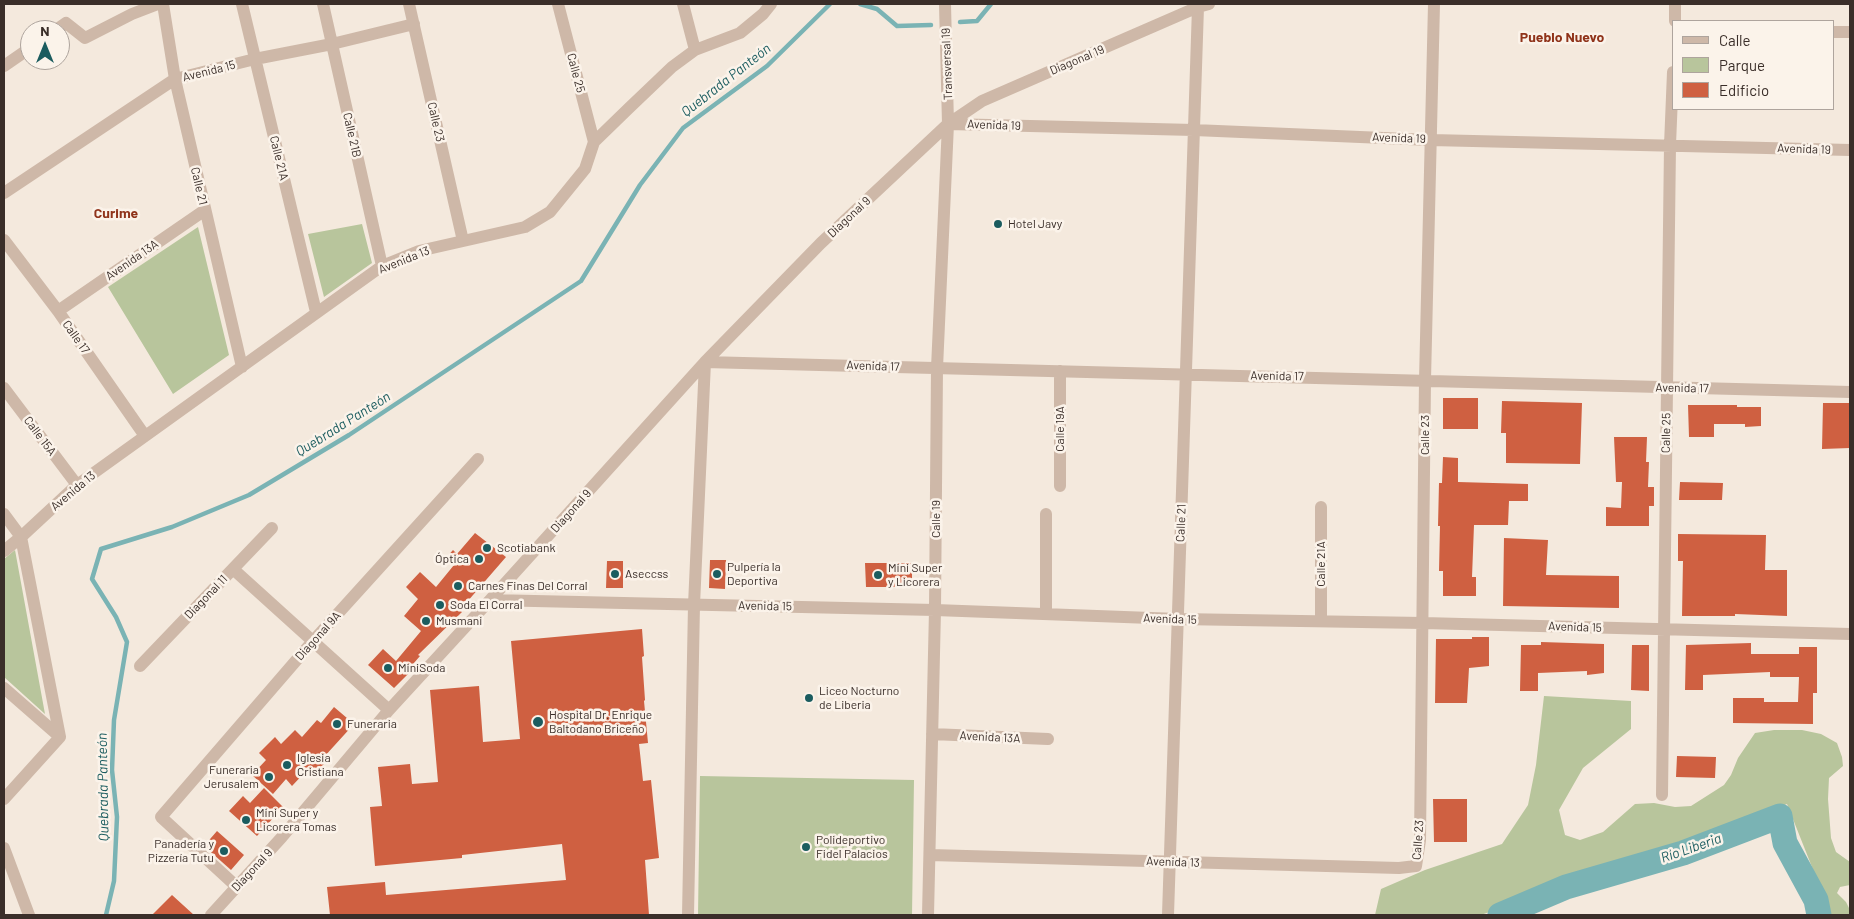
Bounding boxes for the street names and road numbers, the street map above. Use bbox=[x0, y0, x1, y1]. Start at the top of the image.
street label: Transversal 19 bbox=[939, 28, 955, 100]
street label: Diagonal 19 bbox=[1048, 42, 1106, 78]
street label: Calle 25 bbox=[564, 52, 588, 94]
street label: Avenida 15 bbox=[181, 58, 237, 84]
street label: Calle 23 bbox=[424, 101, 448, 143]
street label: Calle 21B bbox=[340, 111, 364, 159]
street label: Avenida 19 bbox=[967, 117, 1021, 133]
street label: Avenida 19 bbox=[1372, 130, 1426, 146]
street label: Calle 21A bbox=[267, 134, 291, 182]
street label: Avenida 19 bbox=[1777, 141, 1831, 157]
street label: Calle 21 bbox=[188, 166, 210, 206]
street label: Diagonal 9 bbox=[824, 193, 874, 241]
street label: Avenida 13A bbox=[103, 237, 161, 283]
street label: Avenida 13 bbox=[376, 243, 432, 277]
street label: Calle 17 bbox=[59, 318, 93, 356]
street label: Avenida 17 bbox=[846, 358, 900, 374]
street label: Avenida 17 bbox=[1250, 368, 1304, 384]
street label: Avenida 17 bbox=[1655, 380, 1709, 396]
street label: Calle 19A bbox=[1053, 406, 1067, 452]
street label: Calle 25 bbox=[1658, 413, 1674, 453]
street label: Calle 15A bbox=[21, 414, 59, 458]
street label: Calle 23 bbox=[1418, 415, 1432, 455]
street label: Avenida 13 bbox=[48, 468, 98, 514]
street label: Diagonal 9 bbox=[548, 486, 594, 536]
street label: Calle 19 bbox=[929, 500, 943, 538]
street label: Calle 21 bbox=[1173, 504, 1189, 542]
street label: Calle 21A bbox=[1314, 541, 1328, 587]
street label: Diagonal 11 bbox=[181, 572, 231, 622]
street label: Avenida 15 bbox=[738, 598, 792, 614]
street label: Diagonal 9A bbox=[292, 609, 344, 663]
street label: Avenida 15 bbox=[1143, 611, 1197, 627]
street label: Avenida 15 bbox=[1548, 619, 1602, 635]
street label: Avenida 13A bbox=[959, 728, 1021, 746]
street label: Calle 23 bbox=[1409, 819, 1427, 861]
street label: Diagonal 9 bbox=[228, 845, 276, 895]
street label: Avenida 13 bbox=[1146, 854, 1200, 870]

